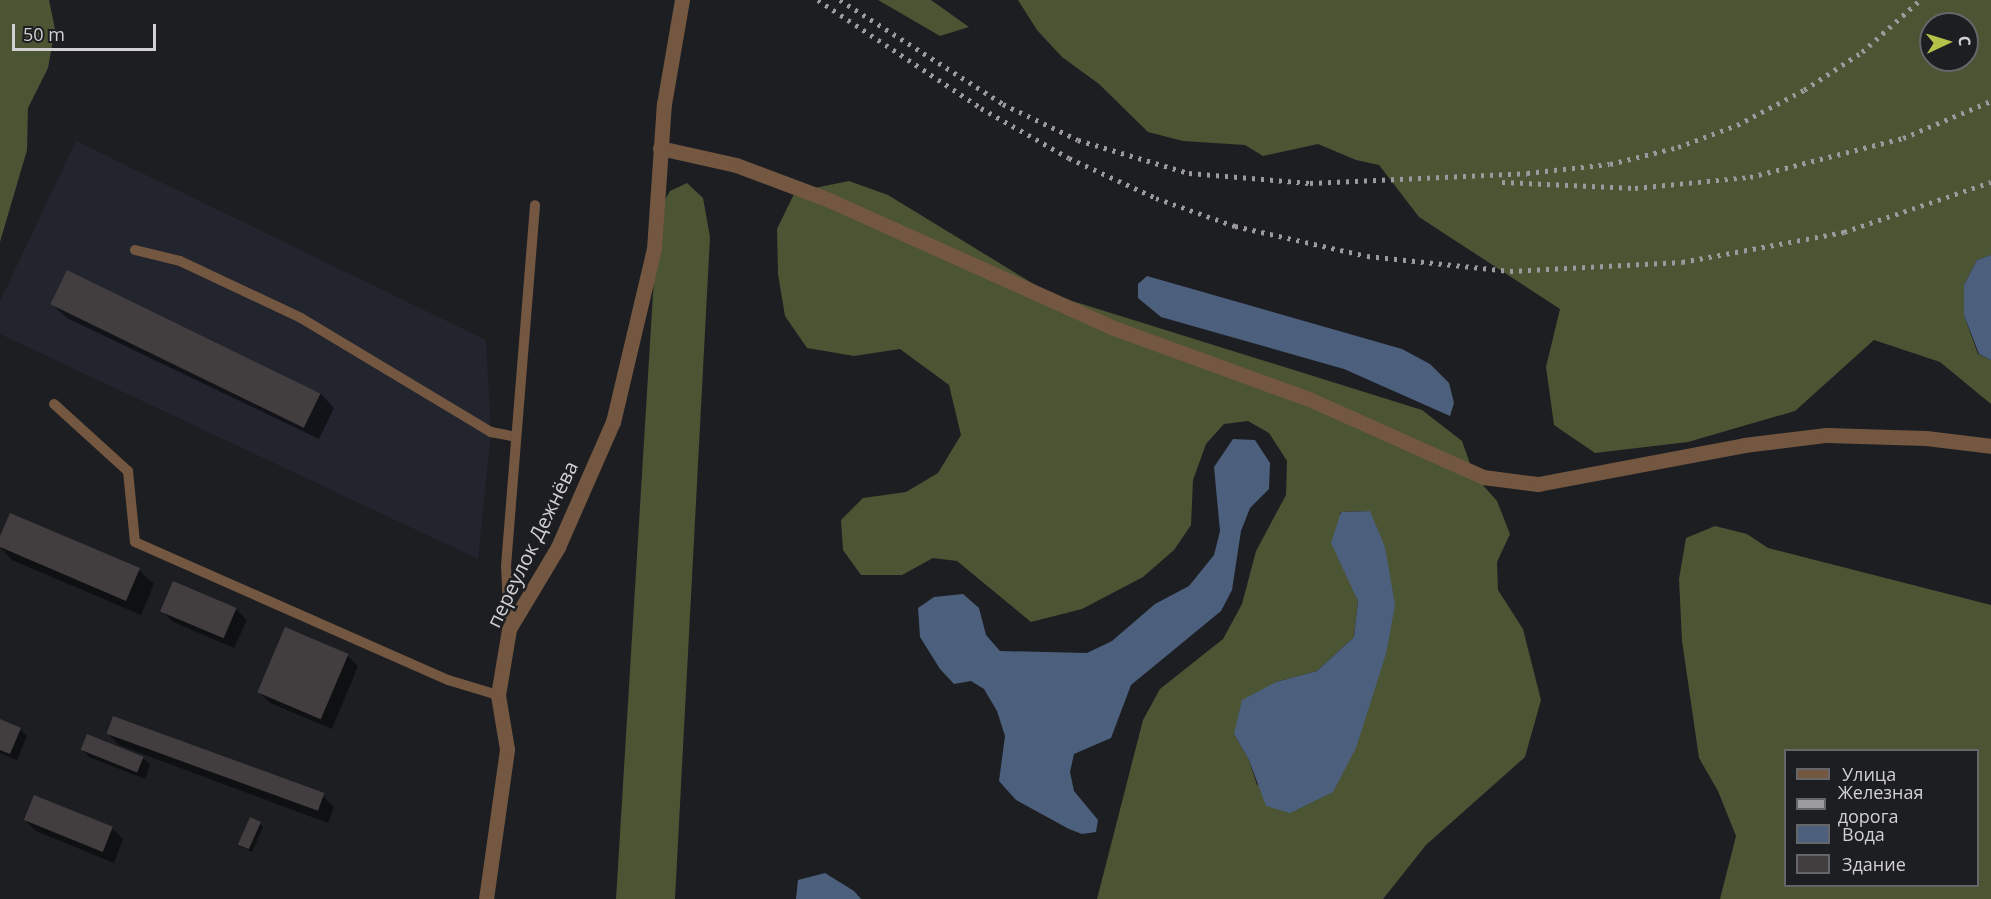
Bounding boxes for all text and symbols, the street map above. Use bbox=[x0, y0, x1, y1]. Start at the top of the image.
scale bar bbox=[15, 12, 159, 50]
north arrow bbox=[1919, 12, 1979, 72]
text: 50 m bbox=[23, 22, 65, 46]
text: С bbox=[1954, 35, 1976, 47]
street label: переулок Дежнёва bbox=[481, 457, 583, 631]
legend bbox=[1784, 749, 1979, 887]
text: Улица bbox=[1842, 762, 1896, 786]
text: Железная дорога bbox=[1838, 780, 1923, 828]
text: Вода bbox=[1842, 822, 1885, 846]
text: Здание bbox=[1842, 852, 1906, 876]

